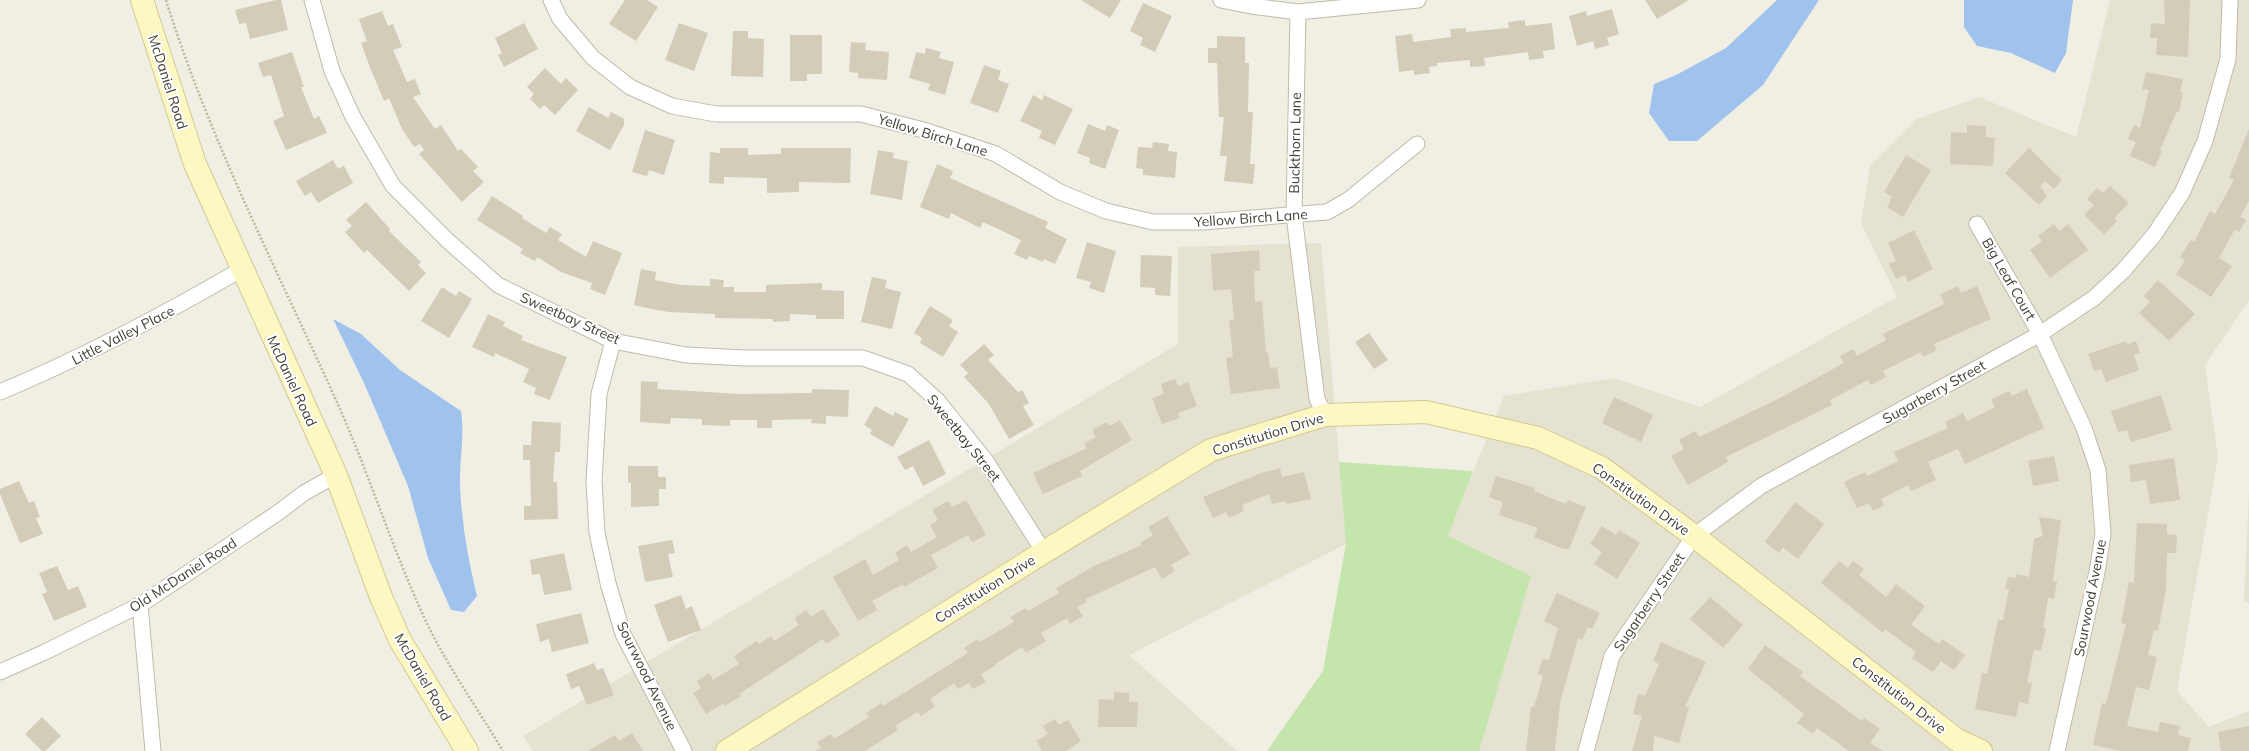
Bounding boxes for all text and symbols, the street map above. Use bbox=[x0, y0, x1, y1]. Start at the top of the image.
street label: McDaniel Road bbox=[144, 32, 192, 132]
street label: Buckthorn Lane bbox=[1285, 92, 1305, 194]
street label: Yellow Birch Lane bbox=[875, 109, 990, 160]
street label: Yellow Birch Lane bbox=[1193, 205, 1308, 231]
street label: Big Leaf Court bbox=[1978, 234, 2040, 324]
street label: Sweetbay Street bbox=[517, 288, 623, 348]
street label: Little Valley Place bbox=[69, 301, 177, 369]
street label: McDaniel Road bbox=[263, 333, 321, 429]
street label: Sugarberry Street bbox=[1879, 356, 1989, 428]
street label: Sweetbay Street bbox=[923, 391, 1005, 485]
street label: Constitution Drive bbox=[1210, 409, 1326, 459]
street label: Constitution Drive bbox=[1589, 459, 1693, 539]
street label: Old McDaniel Road bbox=[126, 534, 240, 616]
street label: Sourwood Avenue bbox=[2070, 538, 2110, 658]
street label: Sugarberry Street bbox=[1609, 549, 1689, 655]
street label: Constitution Drive bbox=[931, 551, 1039, 627]
street label: Sourwood Avenue bbox=[613, 618, 681, 734]
street label: McDaniel Road bbox=[391, 630, 455, 724]
street label: Constitution Drive bbox=[1848, 652, 1950, 738]

